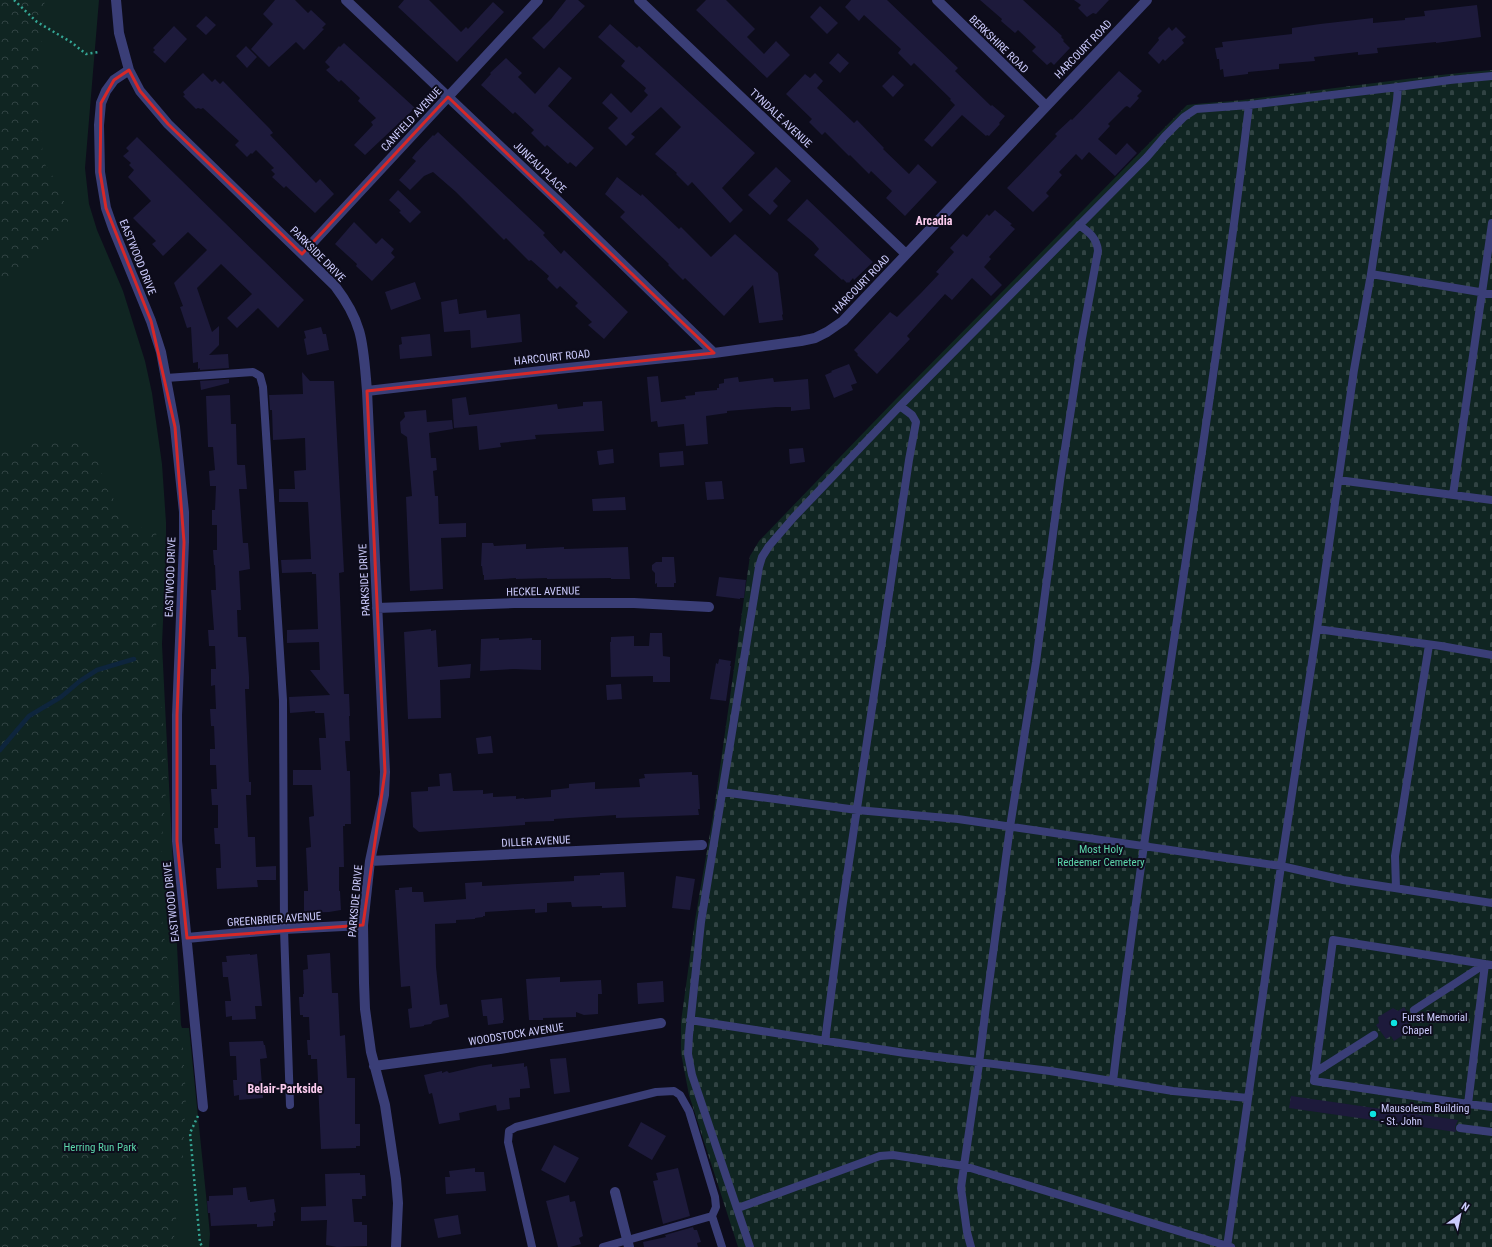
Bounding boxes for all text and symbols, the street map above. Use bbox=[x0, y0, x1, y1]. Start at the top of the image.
street label: BERKSHIRE ROAD bbox=[966, 13, 1031, 76]
street label: HARCOURT ROAD bbox=[1052, 17, 1115, 81]
street label: CANFIELD AVENUE bbox=[378, 84, 445, 154]
street label: TYNDALE AVENUE bbox=[747, 86, 815, 151]
street label: JUNEAU PLACE bbox=[511, 139, 569, 196]
district label: Arcadia bbox=[916, 214, 953, 228]
street label: EASTWOOD DRIVE bbox=[116, 218, 159, 297]
street label: PARKSIDE DRIVE bbox=[287, 224, 348, 285]
street label: HARCOURT ROAD bbox=[830, 252, 893, 316]
street label: HARCOURT ROAD bbox=[513, 347, 591, 368]
street label: EASTWOOD DRIVE bbox=[163, 536, 178, 617]
street label: PARKSIDE DRIVE bbox=[356, 543, 373, 617]
street label: HECKEL AVENUE bbox=[506, 584, 581, 599]
street label: DILLER AVENUE bbox=[501, 833, 571, 850]
park label: Most Holy Redeemer Cemetery bbox=[1057, 843, 1145, 869]
street label: EASTWOOD DRIVE bbox=[161, 861, 182, 943]
street label: PARKSIDE DRIVE bbox=[346, 864, 365, 938]
street label: GREENBRIER AVENUE bbox=[226, 910, 322, 929]
place label: Furst Memorial Chapel bbox=[1402, 1011, 1468, 1037]
marker: Furst Memorial Chapel bbox=[1389, 1018, 1399, 1028]
street label: WOODSTOCK AVENUE bbox=[467, 1020, 565, 1048]
district label: Belair-Parkside bbox=[248, 1082, 323, 1096]
place label: Mausoleum Building - St. John bbox=[1381, 1102, 1469, 1128]
marker: Mausoleum Building - St. John bbox=[1368, 1109, 1378, 1119]
park label: Herring Run Park bbox=[63, 1141, 137, 1154]
north arrow bbox=[1440, 1195, 1480, 1235]
text: N bbox=[1459, 1200, 1472, 1214]

